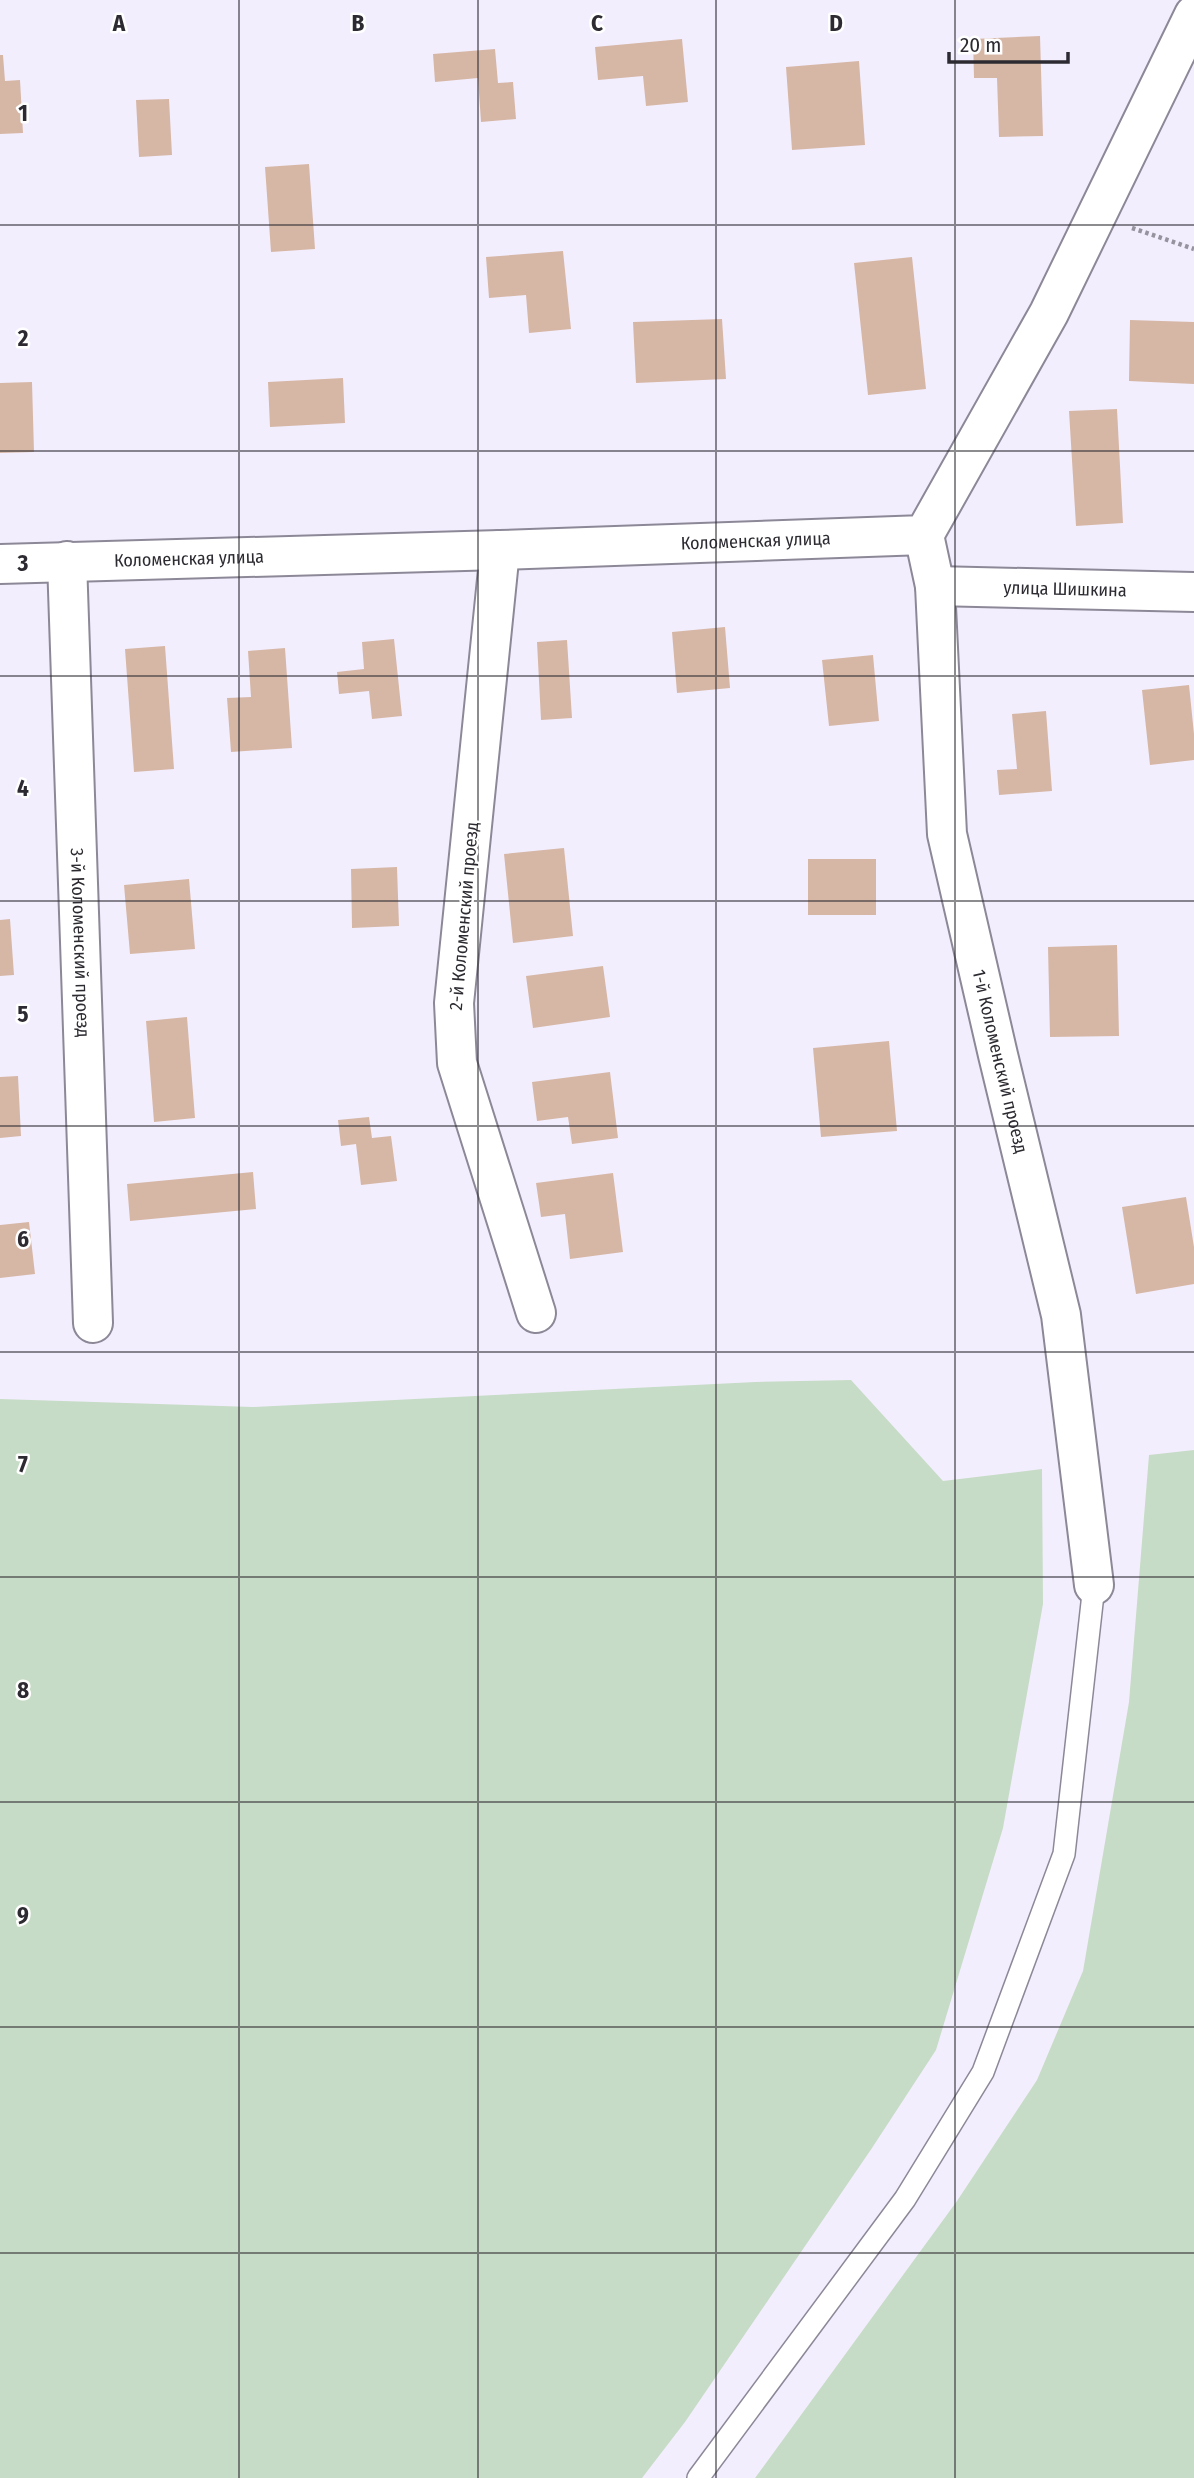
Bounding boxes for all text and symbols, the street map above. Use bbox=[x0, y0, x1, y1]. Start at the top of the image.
text: A bbox=[112, 9, 126, 37]
text: B bbox=[352, 9, 365, 37]
text: C bbox=[591, 9, 603, 37]
text: D bbox=[829, 9, 843, 37]
scale bar bbox=[949, 21, 1068, 65]
text: 20 m bbox=[960, 32, 1001, 58]
text: 1 bbox=[18, 99, 28, 127]
text: 2 bbox=[17, 324, 29, 352]
street label: Коломенская улица bbox=[680, 527, 831, 555]
street label: Коломенская улица bbox=[114, 546, 264, 572]
text: 3 bbox=[17, 549, 29, 577]
street label: улица Шишкина bbox=[1003, 577, 1127, 601]
text: 4 bbox=[17, 774, 29, 802]
street label: 2-й Коломенский проезд bbox=[445, 821, 483, 1011]
street label: 3-й Коломенский проезд bbox=[66, 848, 94, 1038]
street label: 1-й Коломенский проезд bbox=[968, 967, 1032, 1156]
text: 5 bbox=[17, 1000, 29, 1028]
text: 6 bbox=[17, 1225, 29, 1253]
text: 7 bbox=[18, 1450, 28, 1478]
text: 8 bbox=[17, 1676, 29, 1704]
text: 9 bbox=[17, 1901, 29, 1929]

